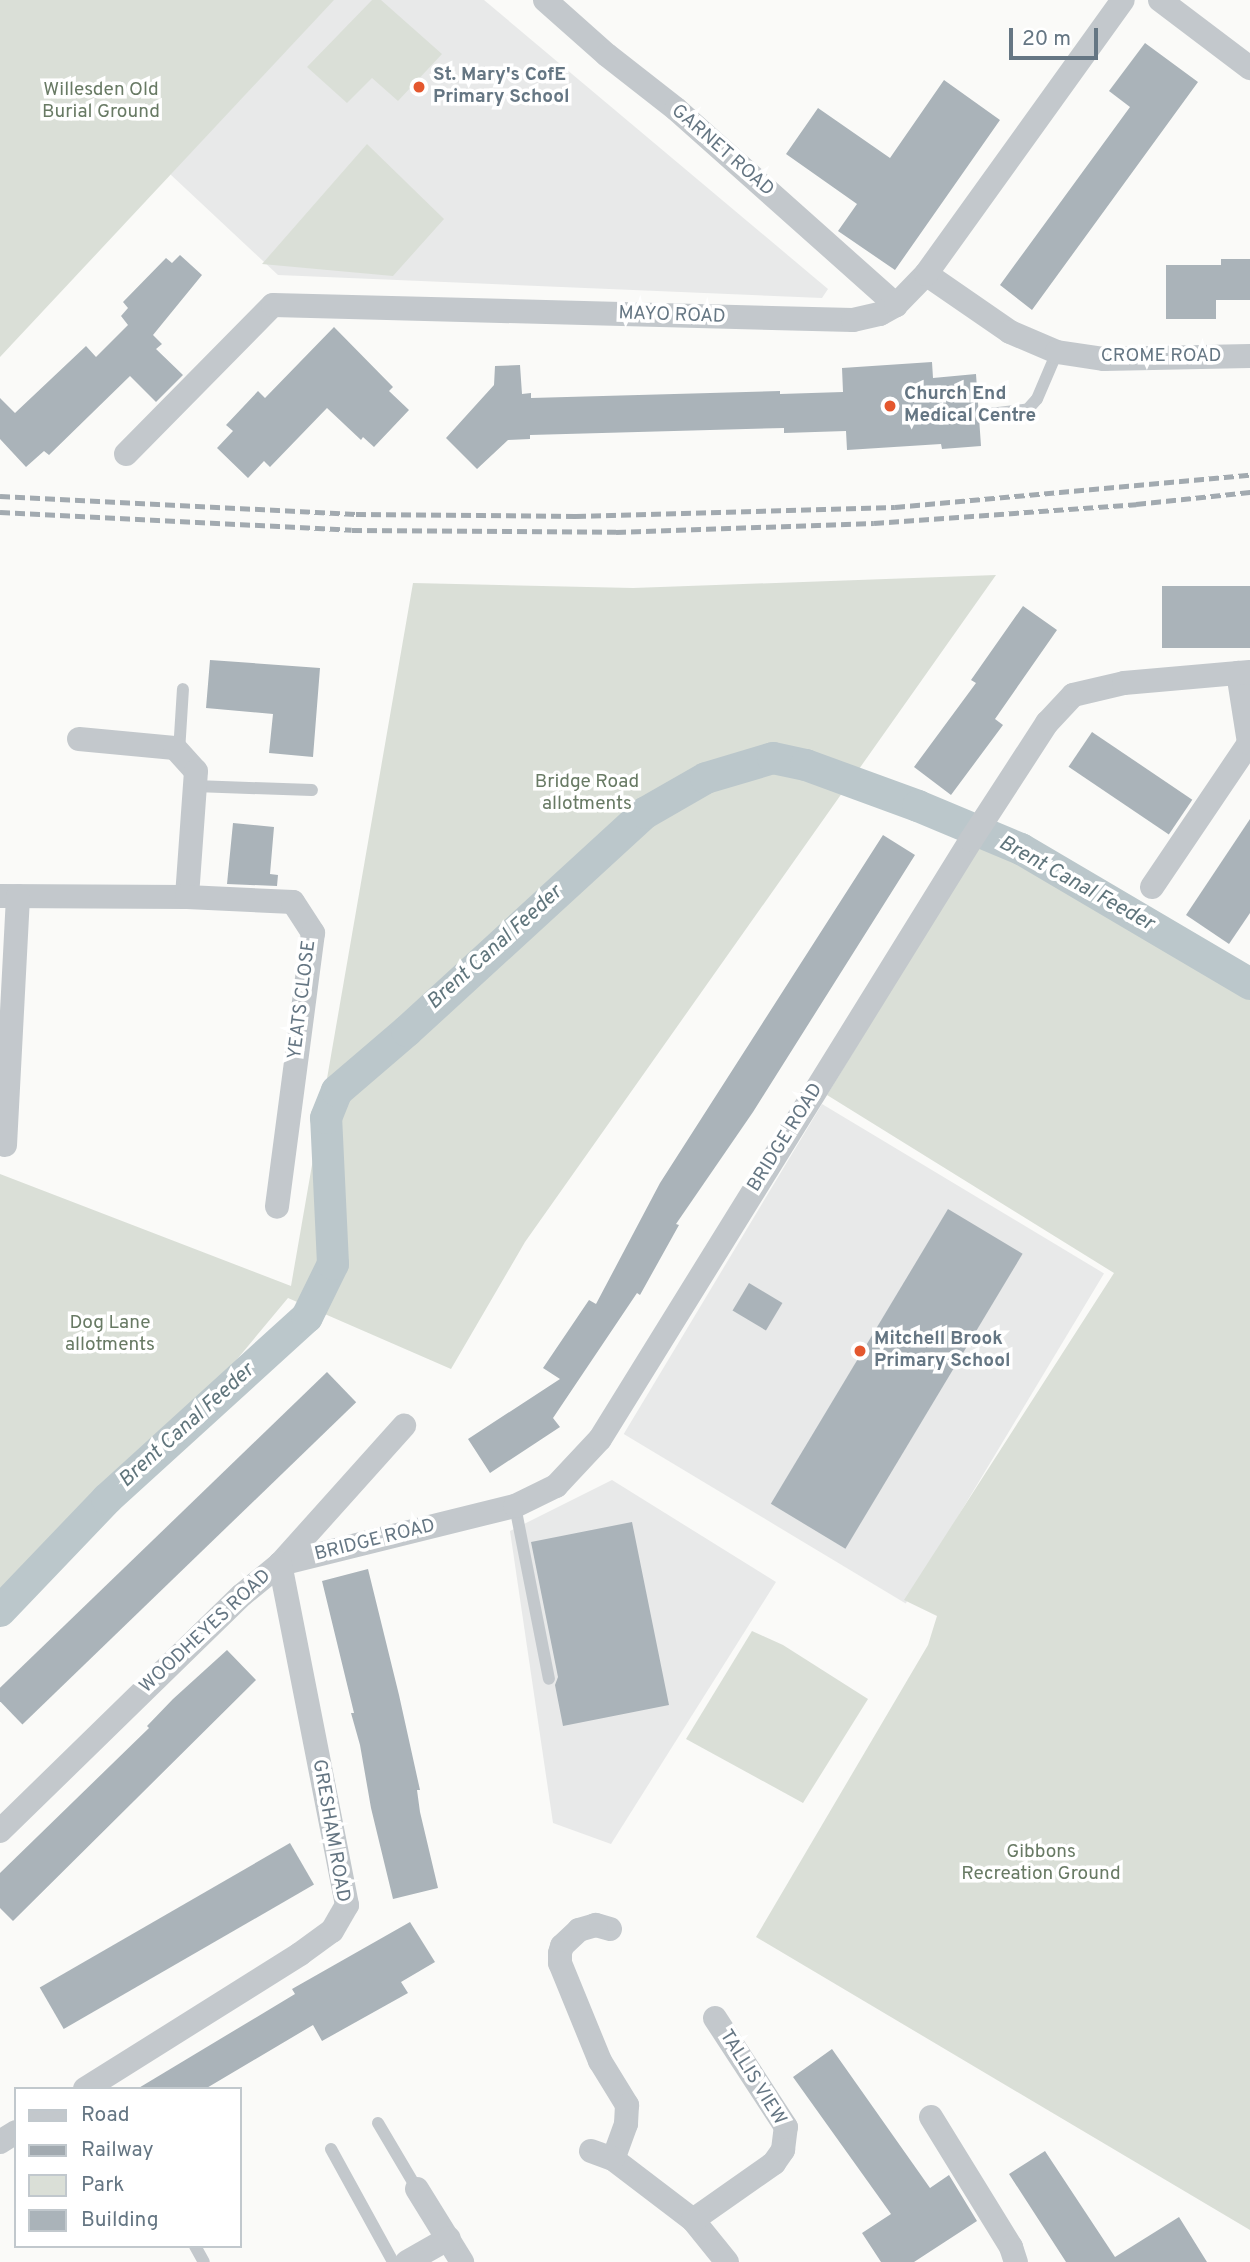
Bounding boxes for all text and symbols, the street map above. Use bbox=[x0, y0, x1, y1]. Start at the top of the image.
scale bar bbox=[1012, 14, 1101, 58]
text: 20 m bbox=[1022, 26, 1071, 53]
place label: St. Mary's CofE Primary School bbox=[433, 65, 569, 109]
marker: St. Mary's CofE Primary School bbox=[411, 79, 427, 95]
park label: Willesden Old Burial Ground bbox=[42, 80, 160, 124]
street label: GARNET ROAD bbox=[666, 100, 778, 202]
street label: MAYO ROAD bbox=[618, 303, 726, 329]
street label: CROME ROAD bbox=[1101, 346, 1221, 368]
place label: Church End Medical Centre bbox=[904, 384, 1036, 428]
marker: Church End Medical Centre bbox=[882, 398, 898, 414]
park label: Bridge Road allotments bbox=[535, 772, 639, 816]
water label: Brent Canal Feeder bbox=[994, 831, 1158, 937]
water label: Brent Canal Feeder bbox=[422, 881, 568, 1015]
street label: YEATS CLOSE bbox=[284, 939, 322, 1061]
street label: BRIDGE ROAD bbox=[744, 1080, 828, 1196]
park label: Dog Lane allotments bbox=[65, 1313, 155, 1357]
place label: Mitchell Brook Primary School bbox=[874, 1329, 1010, 1373]
marker: Mitchell Brook Primary School bbox=[852, 1343, 868, 1359]
water label: Brent Canal Feeder bbox=[114, 1359, 260, 1493]
street label: BRIDGE ROAD bbox=[312, 1515, 438, 1567]
street label: WOODHEYES ROAD bbox=[136, 1565, 276, 1699]
street label: GRESHAM ROAD bbox=[306, 1758, 354, 1904]
park label: Gibbons Recreation Ground bbox=[961, 1842, 1121, 1886]
street label: TALLIS VIEW bbox=[714, 2026, 790, 2130]
legend bbox=[14, 2087, 242, 2248]
text: Road bbox=[81, 2102, 130, 2129]
text: Railway bbox=[81, 2137, 154, 2164]
text: Park bbox=[81, 2172, 124, 2199]
text: Building bbox=[81, 2207, 159, 2234]

